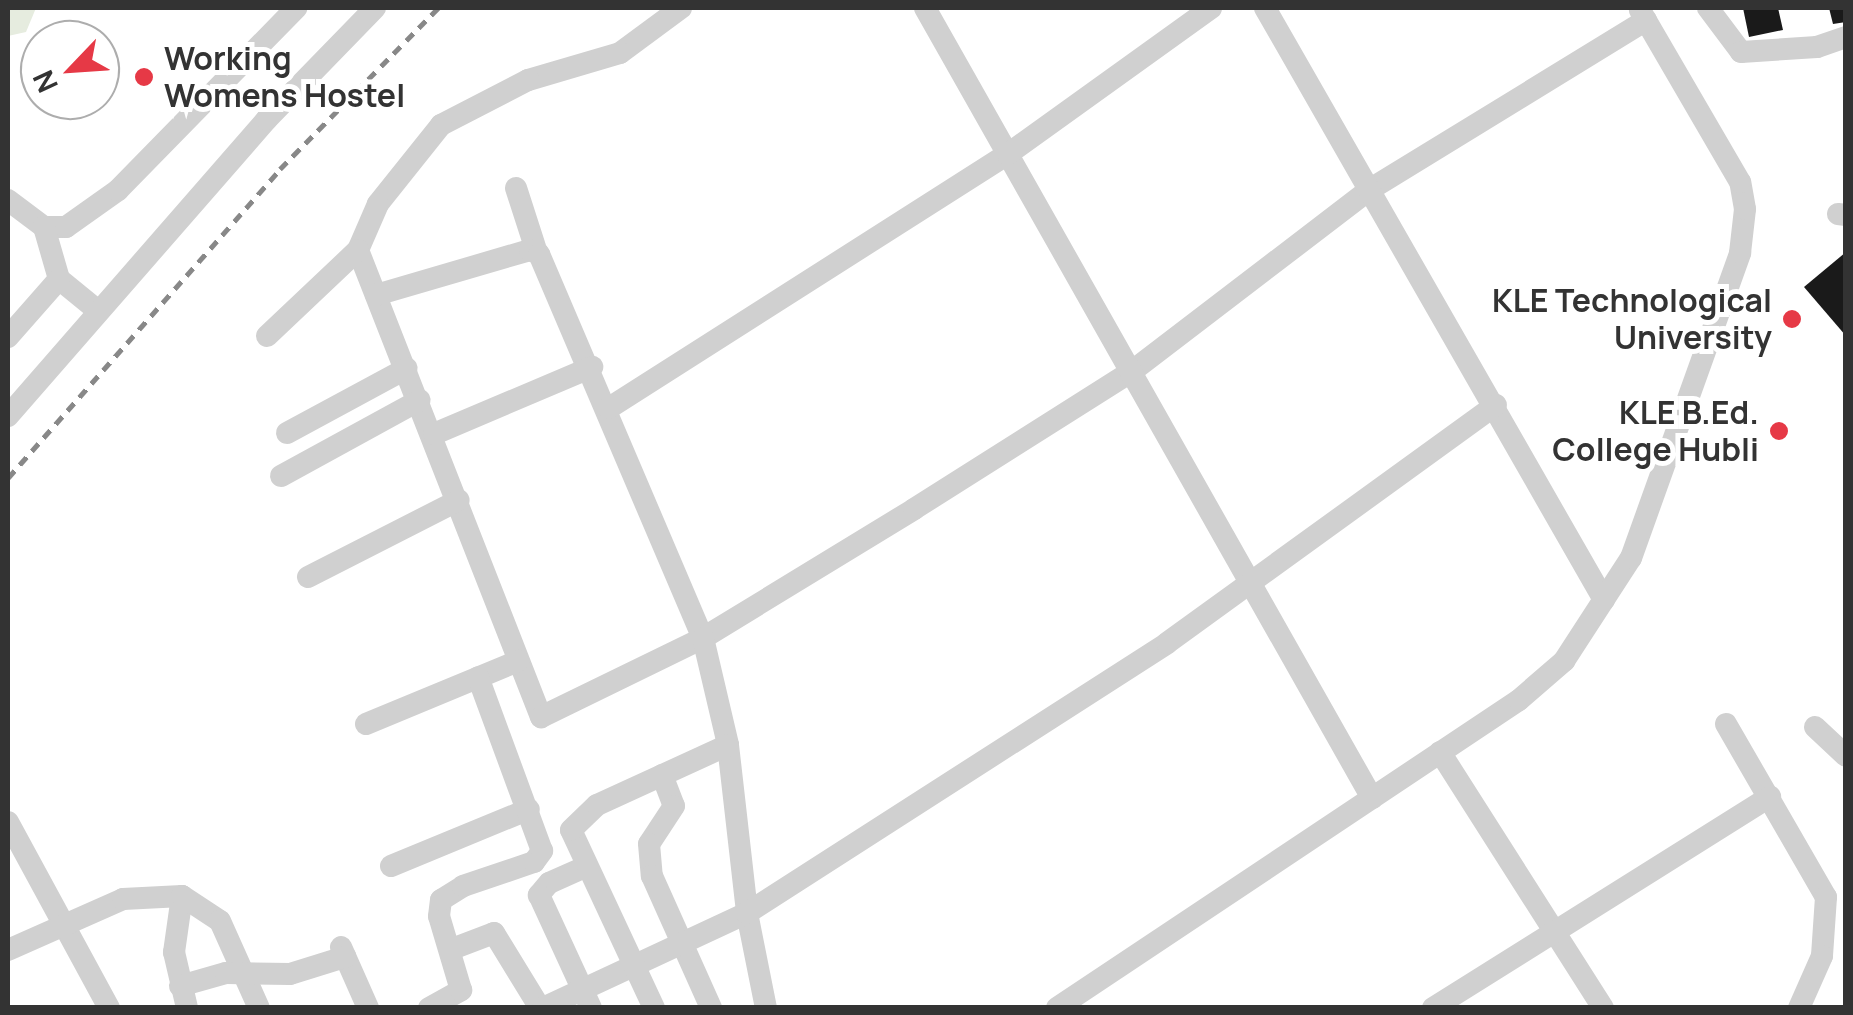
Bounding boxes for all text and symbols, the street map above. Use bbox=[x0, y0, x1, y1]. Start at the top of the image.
north arrow bbox=[20, 20, 120, 120]
place label: Working Womens Hostel bbox=[164, 40, 405, 115]
text: N bbox=[23, 65, 66, 99]
marker: Working Womens Hostel bbox=[133, 66, 155, 88]
place label: KLE Technological University bbox=[1492, 282, 1772, 357]
marker: KLE Technological University bbox=[1781, 308, 1803, 330]
place label: KLE B.Ed. College Hubli bbox=[1552, 394, 1759, 469]
marker: KLE B.Ed. College Hubli bbox=[1768, 420, 1790, 442]

